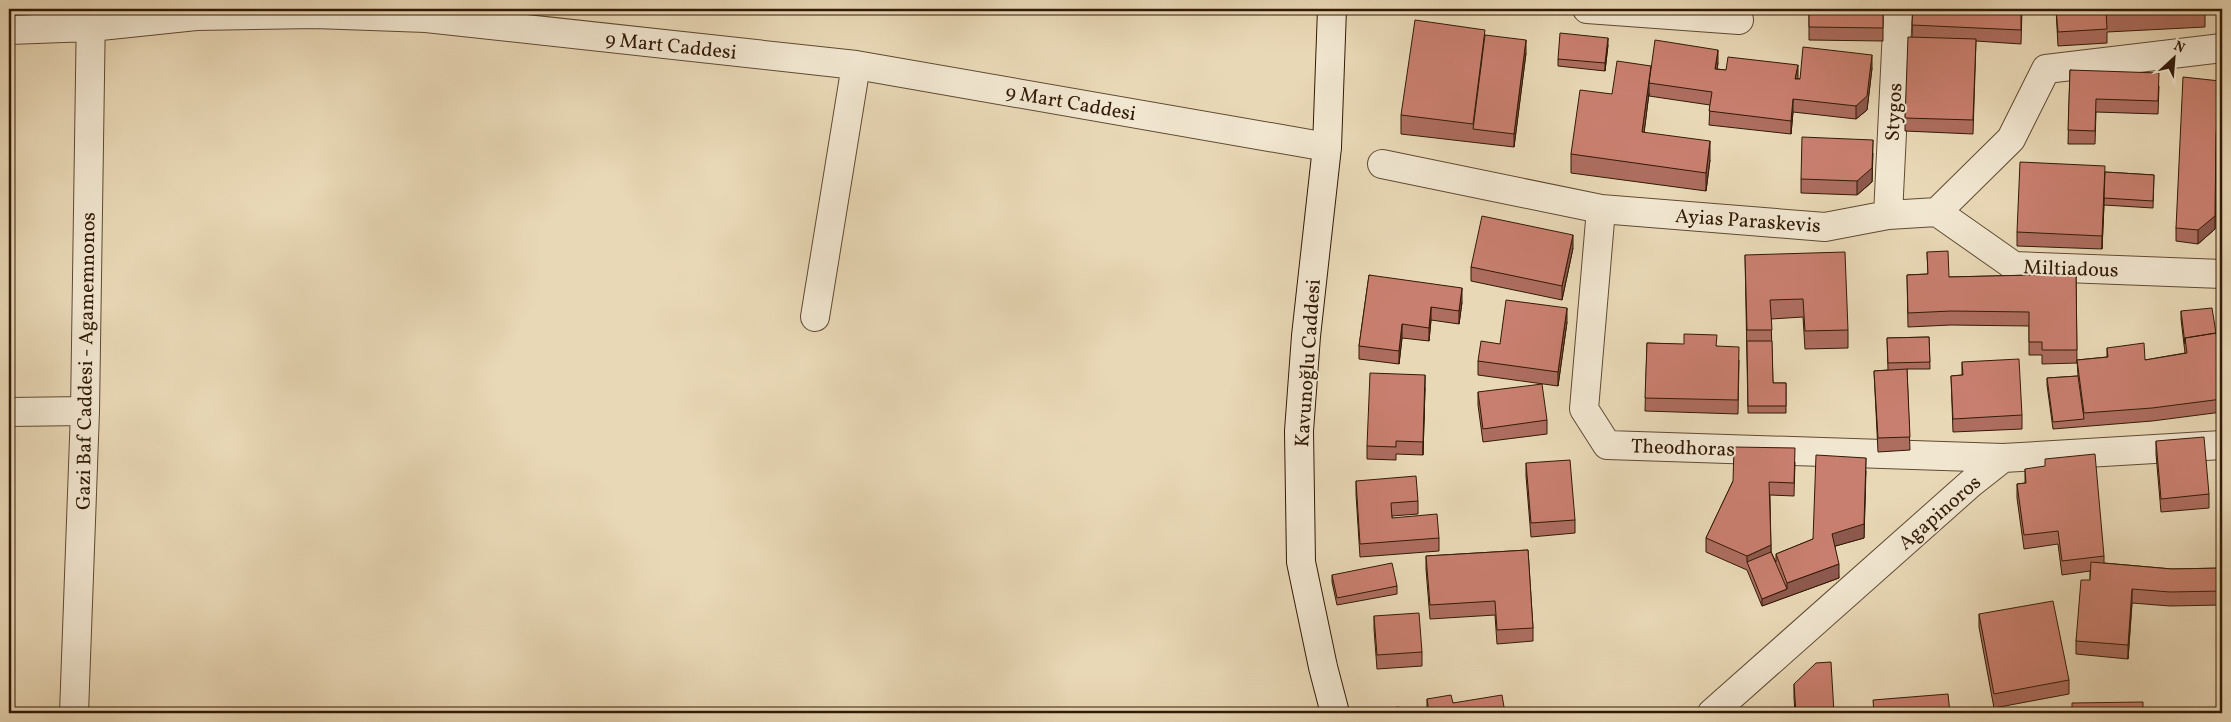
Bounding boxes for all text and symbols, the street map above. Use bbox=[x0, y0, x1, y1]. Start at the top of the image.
street label: 9 Mart Caddesi bbox=[604, 26, 738, 68]
north arrow bbox=[2148, 32, 2198, 82]
text: N bbox=[2170, 37, 2188, 58]
street label: 9 Mart Caddesi bbox=[1003, 79, 1138, 129]
street label: Stygos bbox=[1879, 82, 1911, 142]
street label: Ayias Paraskevis bbox=[1674, 203, 1822, 241]
street label: Gazi Baf Caddesi - Agamemnonos bbox=[70, 212, 104, 510]
street label: Miltiadous bbox=[2023, 254, 2119, 286]
street label: Kavunoğlu Caddesi bbox=[1289, 278, 1329, 448]
street label: Theodhoras bbox=[1630, 433, 1735, 465]
street label: Agapinoros bbox=[1893, 470, 1988, 558]

